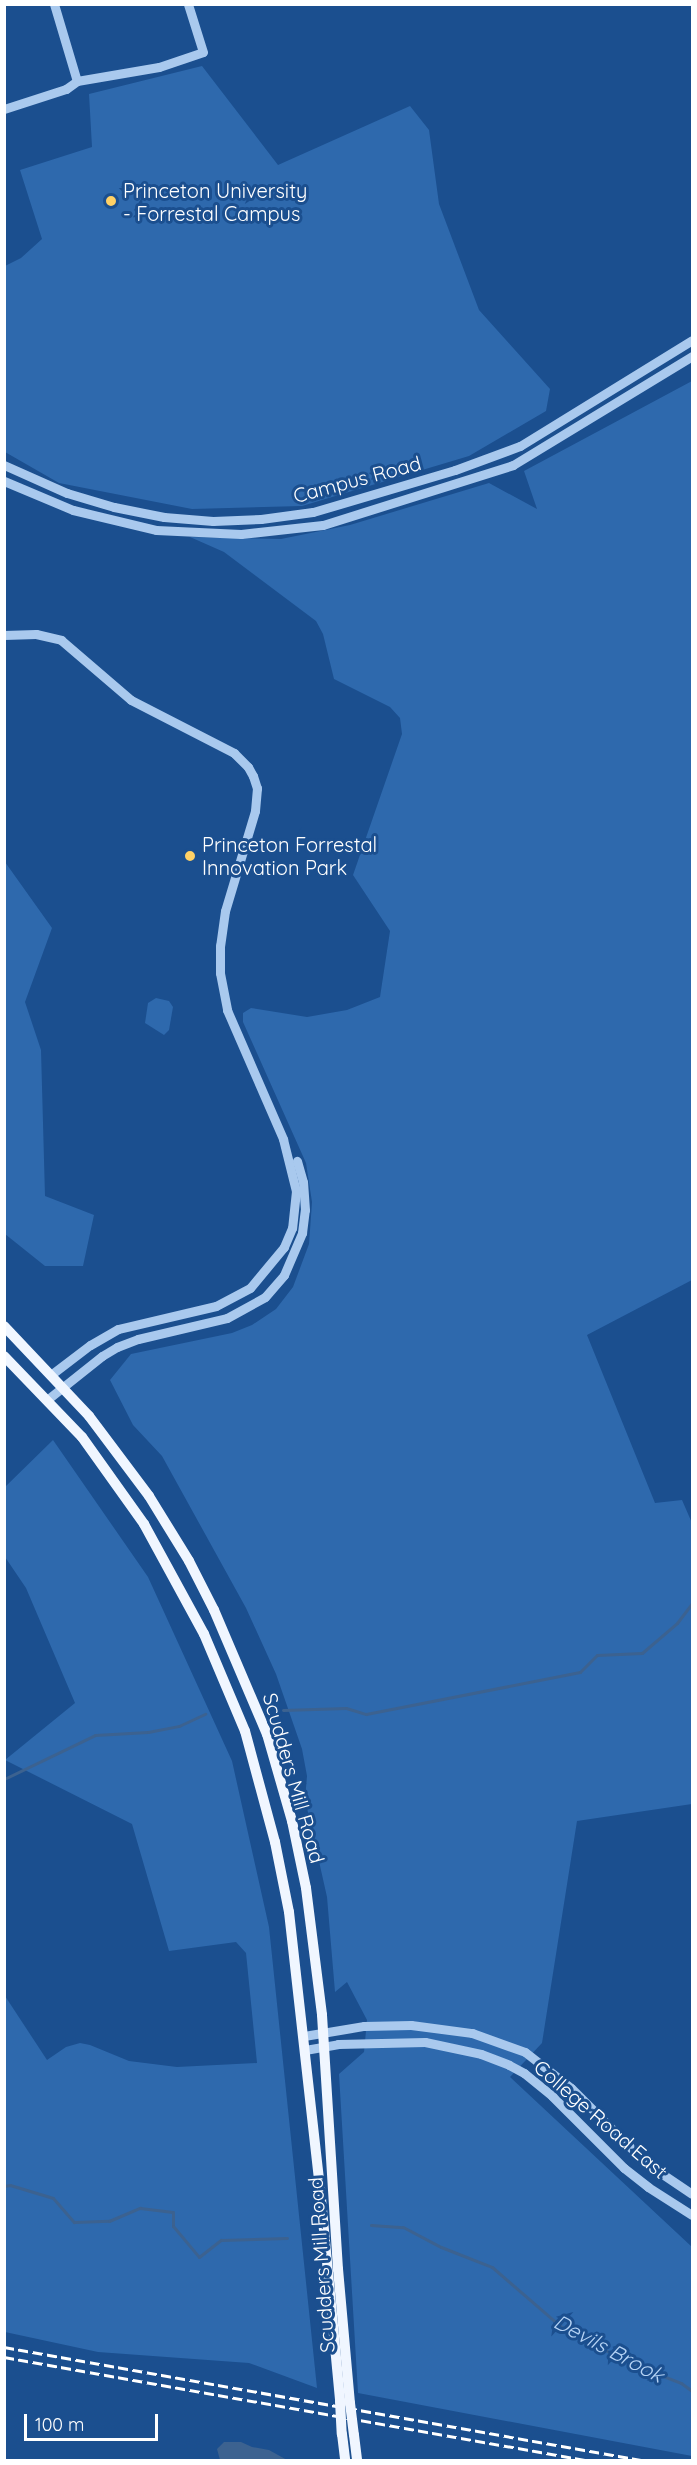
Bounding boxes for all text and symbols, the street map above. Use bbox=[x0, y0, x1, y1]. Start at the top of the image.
place label: Princeton University - Forrestal Campus bbox=[123, 178, 307, 225]
marker: Princeton University - Forrestal Campus bbox=[104, 194, 118, 208]
street label: Campus Road bbox=[290, 450, 424, 508]
place label: Princeton Forrestal Innovation Park bbox=[202, 832, 377, 879]
marker: Princeton Forrestal Innovation Park bbox=[183, 849, 197, 863]
street label: Scudders Mill Road bbox=[258, 1690, 330, 1866]
street label: College Road East bbox=[529, 2055, 673, 2183]
street label: Scudders Mill Road bbox=[303, 2176, 339, 2354]
water label: Devils Brook bbox=[550, 2308, 668, 2388]
scale bar bbox=[27, 2402, 160, 2440]
text: 100 m bbox=[35, 2413, 84, 2436]

